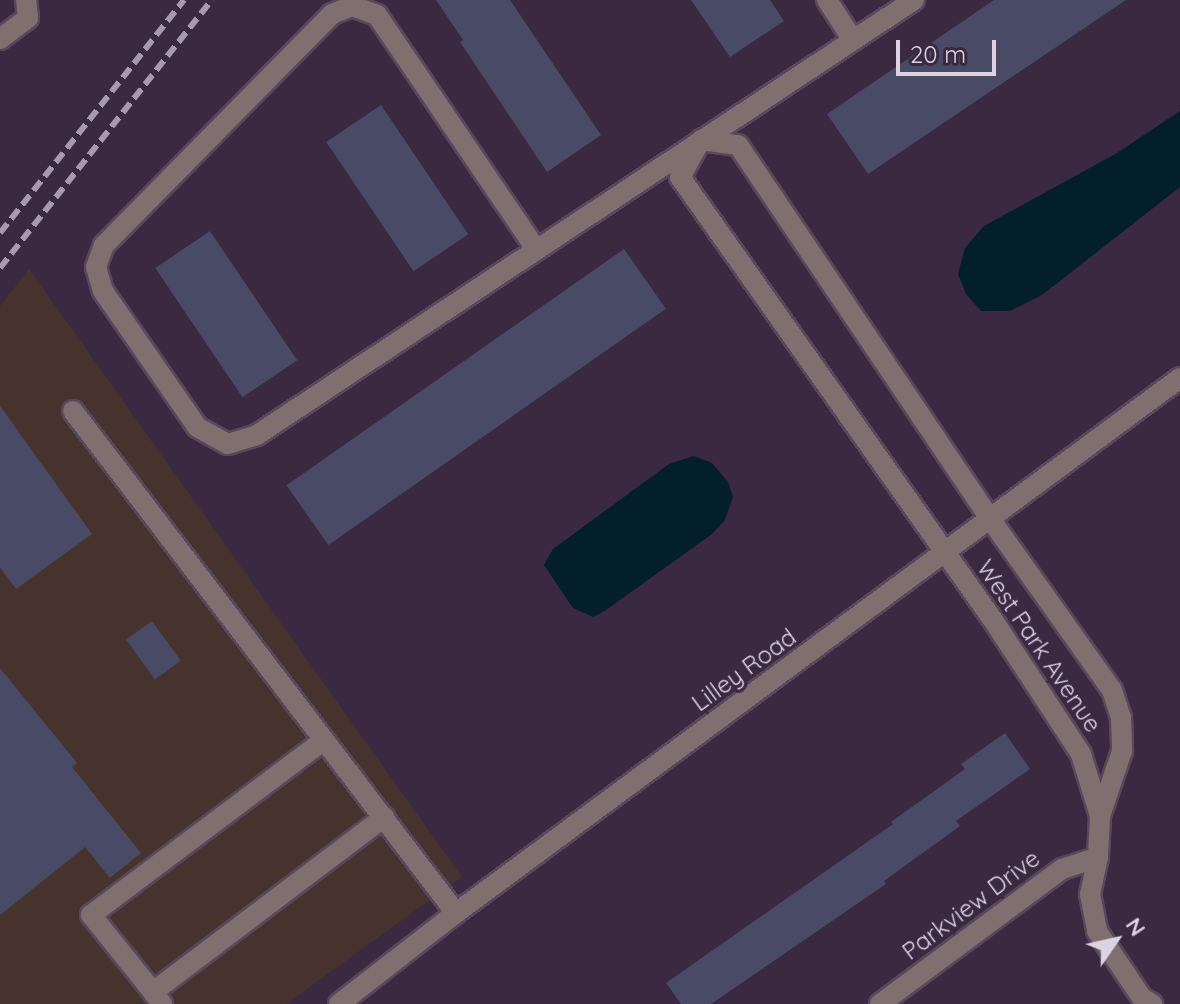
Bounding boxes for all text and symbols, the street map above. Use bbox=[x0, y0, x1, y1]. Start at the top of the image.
scale bar bbox=[900, 24, 1000, 74]
text: 20 m bbox=[910, 39, 966, 69]
street label: West Park Avenue bbox=[971, 554, 1107, 738]
street label: Lilley Road bbox=[686, 623, 802, 717]
street label: Parkview Drive bbox=[897, 844, 1045, 966]
north arrow bbox=[1076, 900, 1156, 980]
text: N bbox=[1120, 912, 1152, 941]

